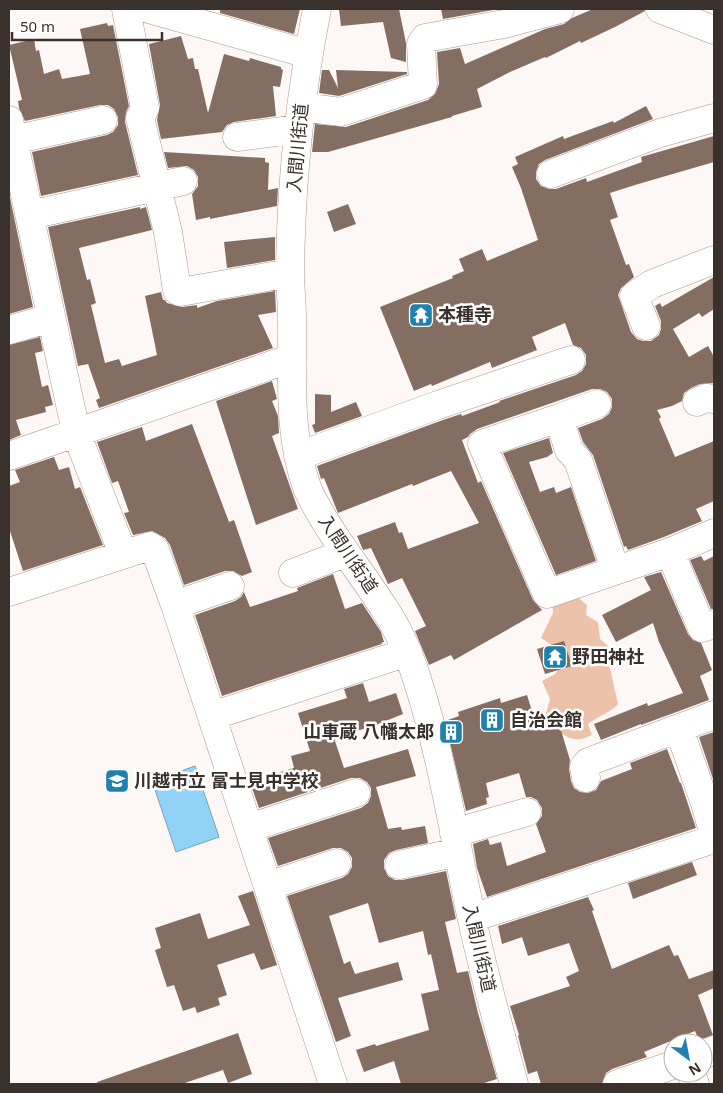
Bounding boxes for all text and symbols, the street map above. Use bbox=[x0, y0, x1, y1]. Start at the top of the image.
scale bar bbox=[12, 10, 162, 42]
text: 50 m bbox=[20, 16, 55, 36]
street label: 入間川街道 bbox=[281, 102, 313, 194]
temple icon: 本種寺 bbox=[408, 302, 434, 328]
place label: 本種寺 bbox=[438, 302, 492, 326]
street label: 入間川街道 bbox=[314, 509, 384, 597]
temple icon: 野田神社 bbox=[542, 644, 568, 670]
place label: 野田神社 bbox=[572, 644, 644, 668]
building icon: 自治会館 bbox=[479, 707, 505, 733]
place label: 自治会館 bbox=[510, 707, 582, 731]
place label: 山車蔵 八幡太郎 bbox=[303, 719, 434, 743]
building icon: 山車蔵 八幡太郎 bbox=[438, 719, 464, 745]
school or university icon: 川越市立 富士見中学校 bbox=[104, 768, 130, 794]
place label: 川越市立 富士見中学校 bbox=[134, 768, 319, 792]
street label: 入間川街道 bbox=[458, 901, 502, 994]
north arrow bbox=[663, 1033, 713, 1083]
text: N bbox=[685, 1058, 705, 1081]

